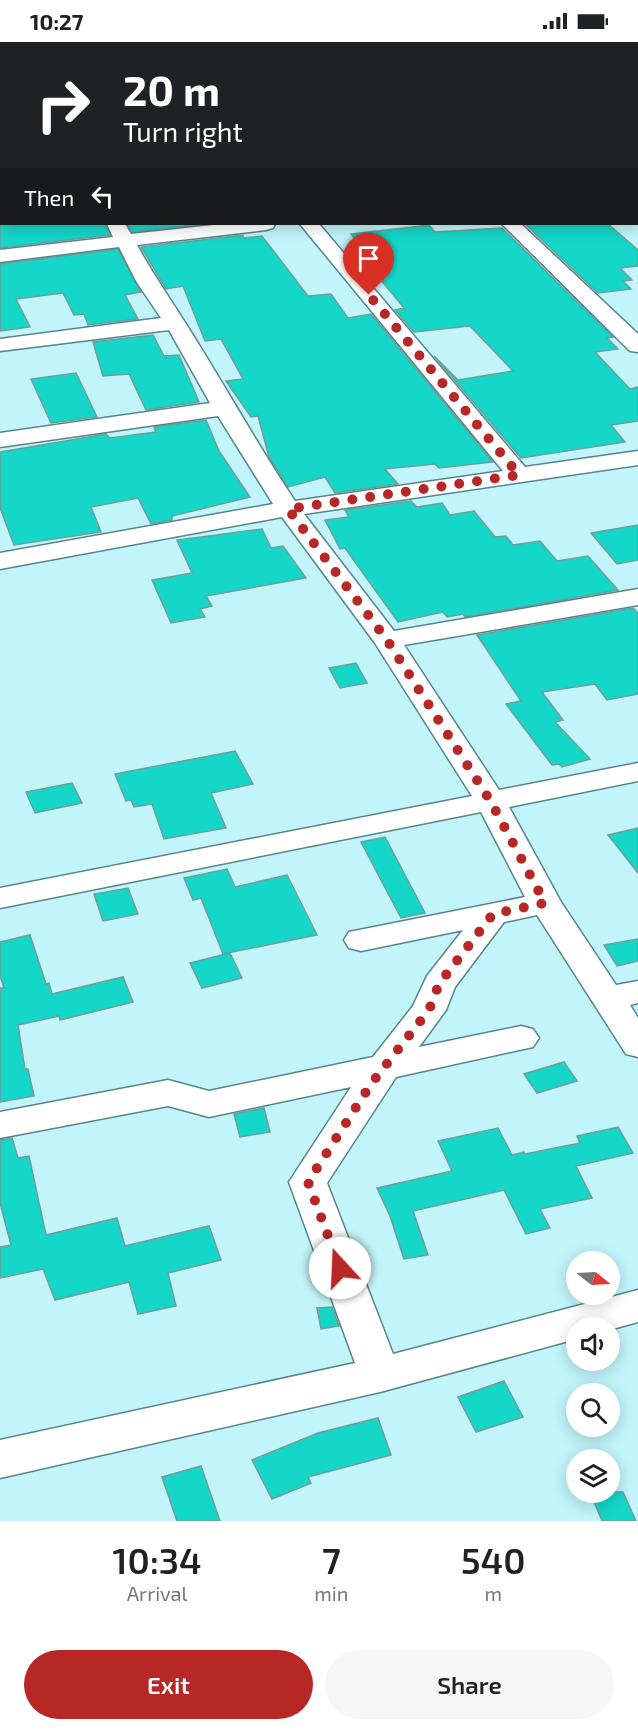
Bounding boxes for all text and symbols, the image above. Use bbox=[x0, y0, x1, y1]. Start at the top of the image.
text: 10:27 bbox=[30, 8, 83, 34]
text: 20 m bbox=[123, 64, 220, 114]
icon: right bbox=[24, 66, 102, 144]
text: Turn right bbox=[123, 115, 243, 147]
icon: left bbox=[86, 180, 119, 213]
text: Then bbox=[24, 184, 74, 210]
pin bbox=[343, 233, 394, 295]
icon: arrive bbox=[352, 242, 385, 275]
position arrow bbox=[308, 1236, 372, 1300]
north arrow bbox=[566, 1251, 620, 1305]
map controls bbox=[566, 1251, 620, 1503]
button: sound bbox=[566, 1317, 620, 1371]
button: search bbox=[566, 1383, 620, 1437]
button: layers bbox=[566, 1449, 620, 1503]
text: 10:34 bbox=[113, 1538, 202, 1581]
text: 7 bbox=[322, 1538, 341, 1581]
text: 540 bbox=[461, 1538, 525, 1581]
text: Arrival bbox=[127, 1581, 188, 1605]
text: min bbox=[314, 1581, 348, 1605]
text: m bbox=[484, 1581, 502, 1605]
button: Exit bbox=[24, 1650, 313, 1719]
button: Share bbox=[325, 1650, 614, 1719]

